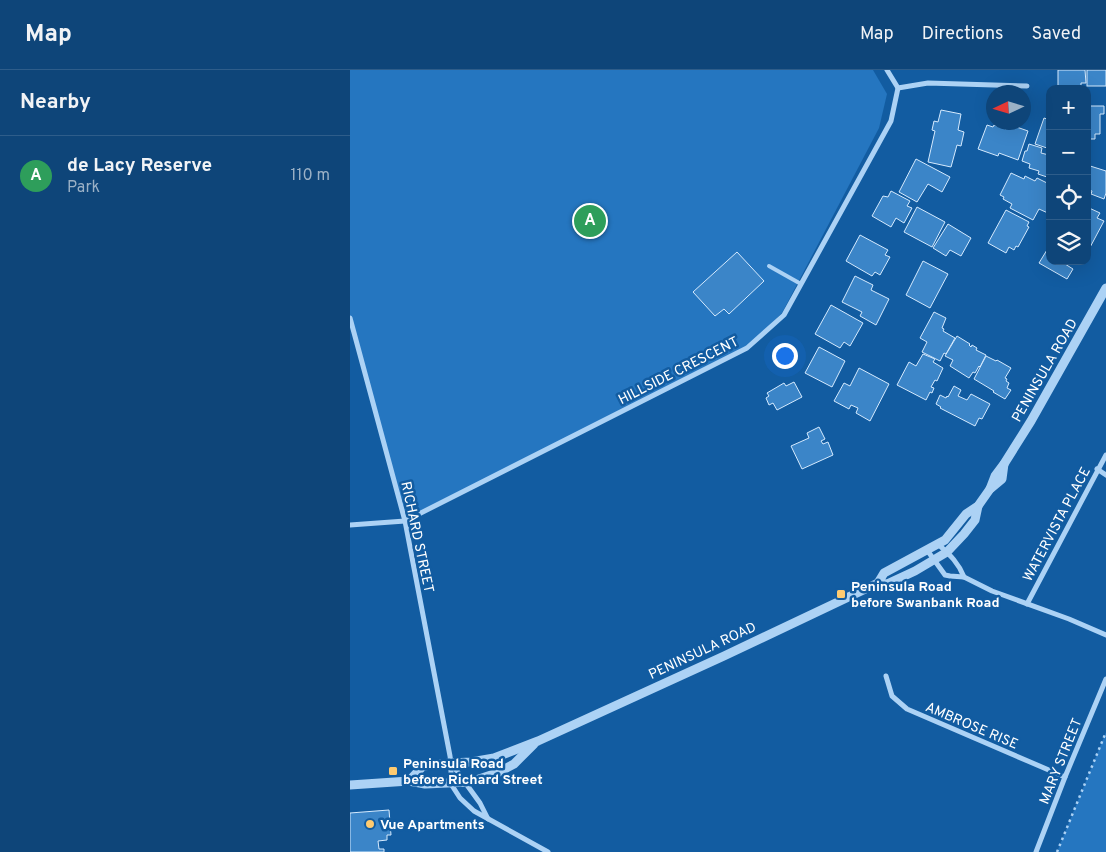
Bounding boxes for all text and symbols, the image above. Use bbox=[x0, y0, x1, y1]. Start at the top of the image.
text: Map bbox=[25, 20, 72, 50]
text: Map bbox=[860, 23, 894, 46]
text: Directions bbox=[922, 23, 1004, 46]
text: Saved bbox=[1032, 23, 1081, 46]
north arrow bbox=[986, 85, 1031, 130]
map controls bbox=[1046, 85, 1091, 265]
button: + bbox=[1046, 85, 1091, 130]
text: Nearby bbox=[20, 89, 91, 116]
button: − bbox=[1046, 130, 1091, 175]
text: de Lacy Reserve bbox=[67, 154, 212, 178]
text: A bbox=[30, 166, 42, 186]
text: 110 m bbox=[290, 166, 330, 186]
button: locate bbox=[1046, 175, 1091, 220]
text: Park bbox=[67, 178, 100, 198]
pin: A bbox=[574, 202, 606, 240]
button: layers bbox=[1046, 220, 1091, 265]
street label: PENINSULA ROAD bbox=[1009, 316, 1082, 426]
street label: HILLSIDE CRESCENT bbox=[616, 334, 742, 409]
your location bbox=[772, 343, 798, 369]
street label: WATERVISTA PLACE bbox=[1020, 464, 1095, 585]
street label: RICHARD STREET bbox=[396, 480, 437, 595]
place label: Peninsula Road before Swanbank Road bbox=[851, 579, 1000, 612]
marker: Peninsula Road before Swanbank Road bbox=[835, 588, 847, 600]
street label: PENINSULA ROAD bbox=[646, 619, 759, 684]
street label: AMBROSE RISE bbox=[922, 699, 1020, 754]
street label: MARY STREET bbox=[1036, 716, 1086, 807]
place label: Peninsula Road before Richard Street bbox=[403, 756, 543, 789]
marker: Peninsula Road before Richard Street bbox=[387, 765, 399, 777]
place label: Vue Apartments bbox=[380, 817, 485, 834]
marker: Vue Apartments bbox=[364, 818, 376, 830]

